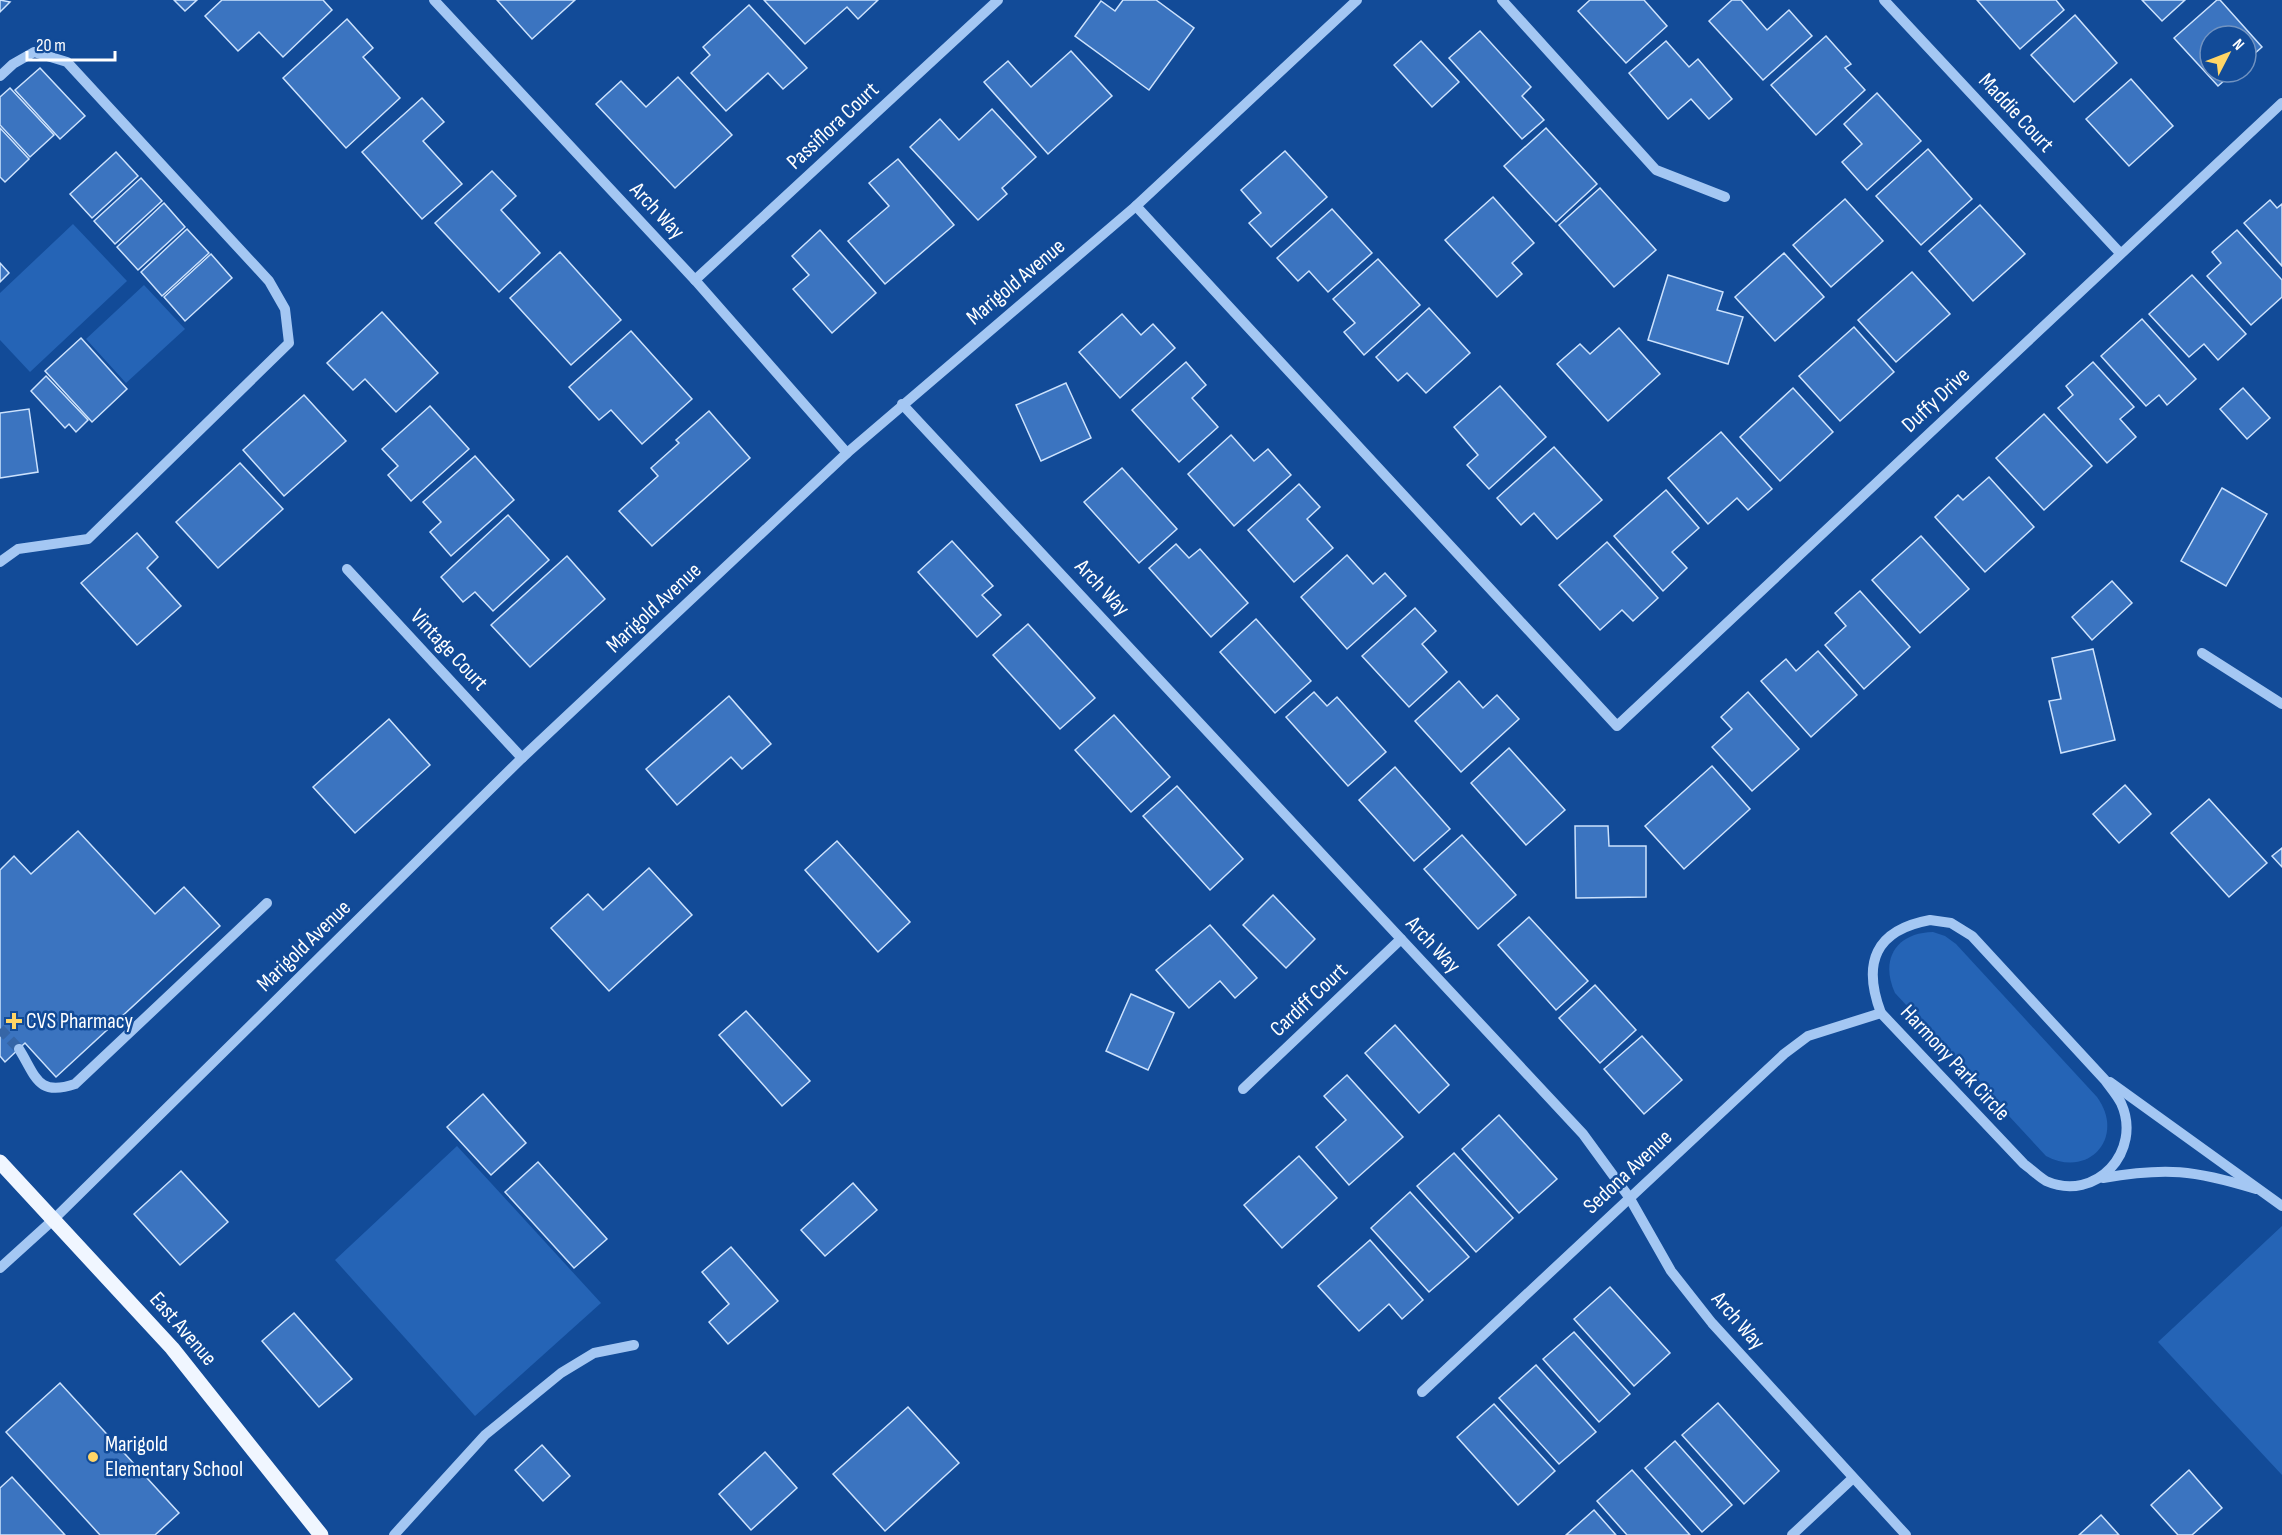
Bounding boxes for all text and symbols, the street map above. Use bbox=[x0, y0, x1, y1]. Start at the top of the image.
scale bar bbox=[27, 24, 116, 62]
north arrow bbox=[2198, 24, 2258, 84]
text: 20 m bbox=[36, 35, 66, 56]
text: N bbox=[2228, 35, 2248, 54]
street label: Maddie Court bbox=[1973, 68, 2060, 158]
street label: Passiflora Court bbox=[781, 76, 885, 175]
street label: Arch Way bbox=[623, 176, 690, 245]
street label: Marigold Avenue bbox=[961, 233, 1071, 331]
street label: Duffy Drive bbox=[1896, 362, 1976, 438]
street label: Arch Way bbox=[1068, 553, 1135, 622]
street label: Marigold Avenue bbox=[601, 557, 707, 659]
street label: Vintage Court bbox=[404, 604, 494, 697]
street label: Marigold Avenue bbox=[251, 894, 357, 998]
street label: Arch Way bbox=[1399, 910, 1466, 979]
street label: Cardiff Court bbox=[1265, 957, 1354, 1043]
street label: Harmony Park Circle bbox=[1894, 999, 2016, 1127]
place label: CVS Pharmacy bbox=[26, 1008, 133, 1035]
marker: CVS Pharmacy bbox=[7, 1014, 21, 1028]
street label: Sedona Avenue bbox=[1578, 1124, 1678, 1220]
street label: Arch Way bbox=[1705, 1286, 1771, 1356]
street label: East Avenue bbox=[144, 1287, 222, 1371]
place label: Marigold Elementary School bbox=[105, 1431, 243, 1483]
marker: Marigold Elementary School bbox=[86, 1450, 100, 1464]

